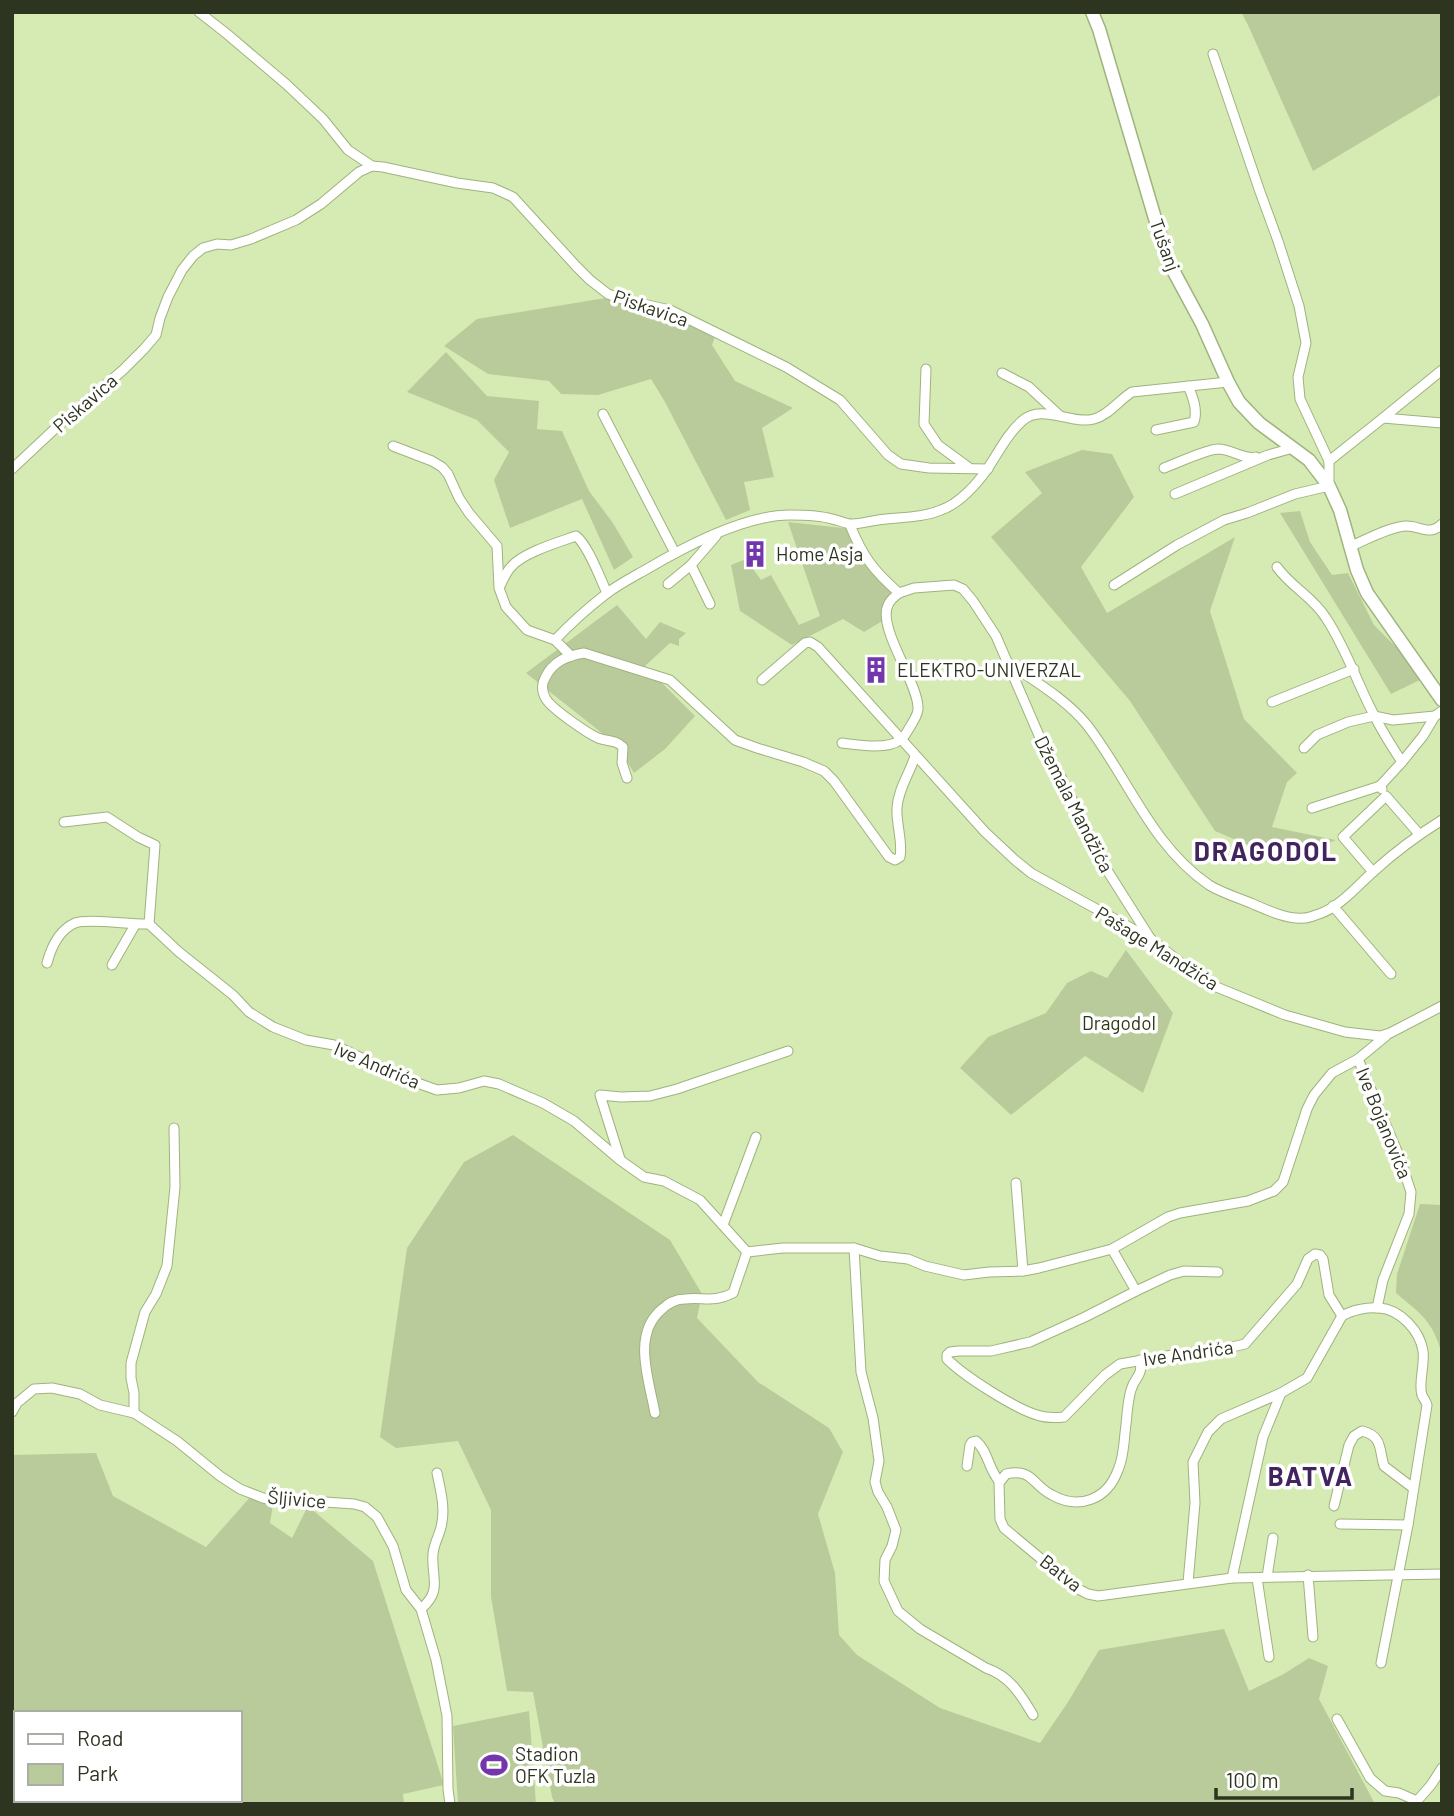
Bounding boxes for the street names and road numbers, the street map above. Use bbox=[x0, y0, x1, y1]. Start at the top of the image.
street label: Tušanj bbox=[1145, 216, 1186, 274]
street label: Piskavica bbox=[611, 284, 692, 331]
street label: Piskavica bbox=[48, 368, 122, 437]
street label: Džemala Mandžića bbox=[1030, 732, 1119, 876]
street label: Pašage Mandžića bbox=[1092, 901, 1223, 995]
street label: Ive Andrića bbox=[331, 1036, 424, 1093]
street label: Ive Bojanovića bbox=[1352, 1064, 1417, 1182]
street label: Ive Andrića bbox=[1141, 1335, 1235, 1370]
street label: Šljivice bbox=[267, 1484, 327, 1513]
street label: Batva bbox=[1036, 1549, 1087, 1596]

